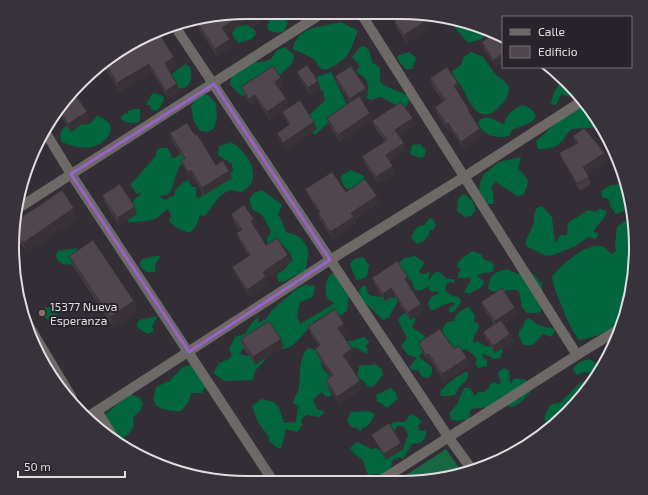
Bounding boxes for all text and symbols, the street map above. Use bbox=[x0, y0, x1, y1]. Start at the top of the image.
legend bbox=[502, 16, 632, 68]
text: Calle bbox=[538, 24, 565, 38]
text: Edificio bbox=[538, 44, 578, 58]
place label: 15377 Nueva Esperanza bbox=[50, 299, 117, 327]
marker: 15377 Nueva Esperanza bbox=[37, 308, 47, 318]
scale bar bbox=[18, 453, 125, 479]
text: 50 m bbox=[24, 459, 51, 473]

